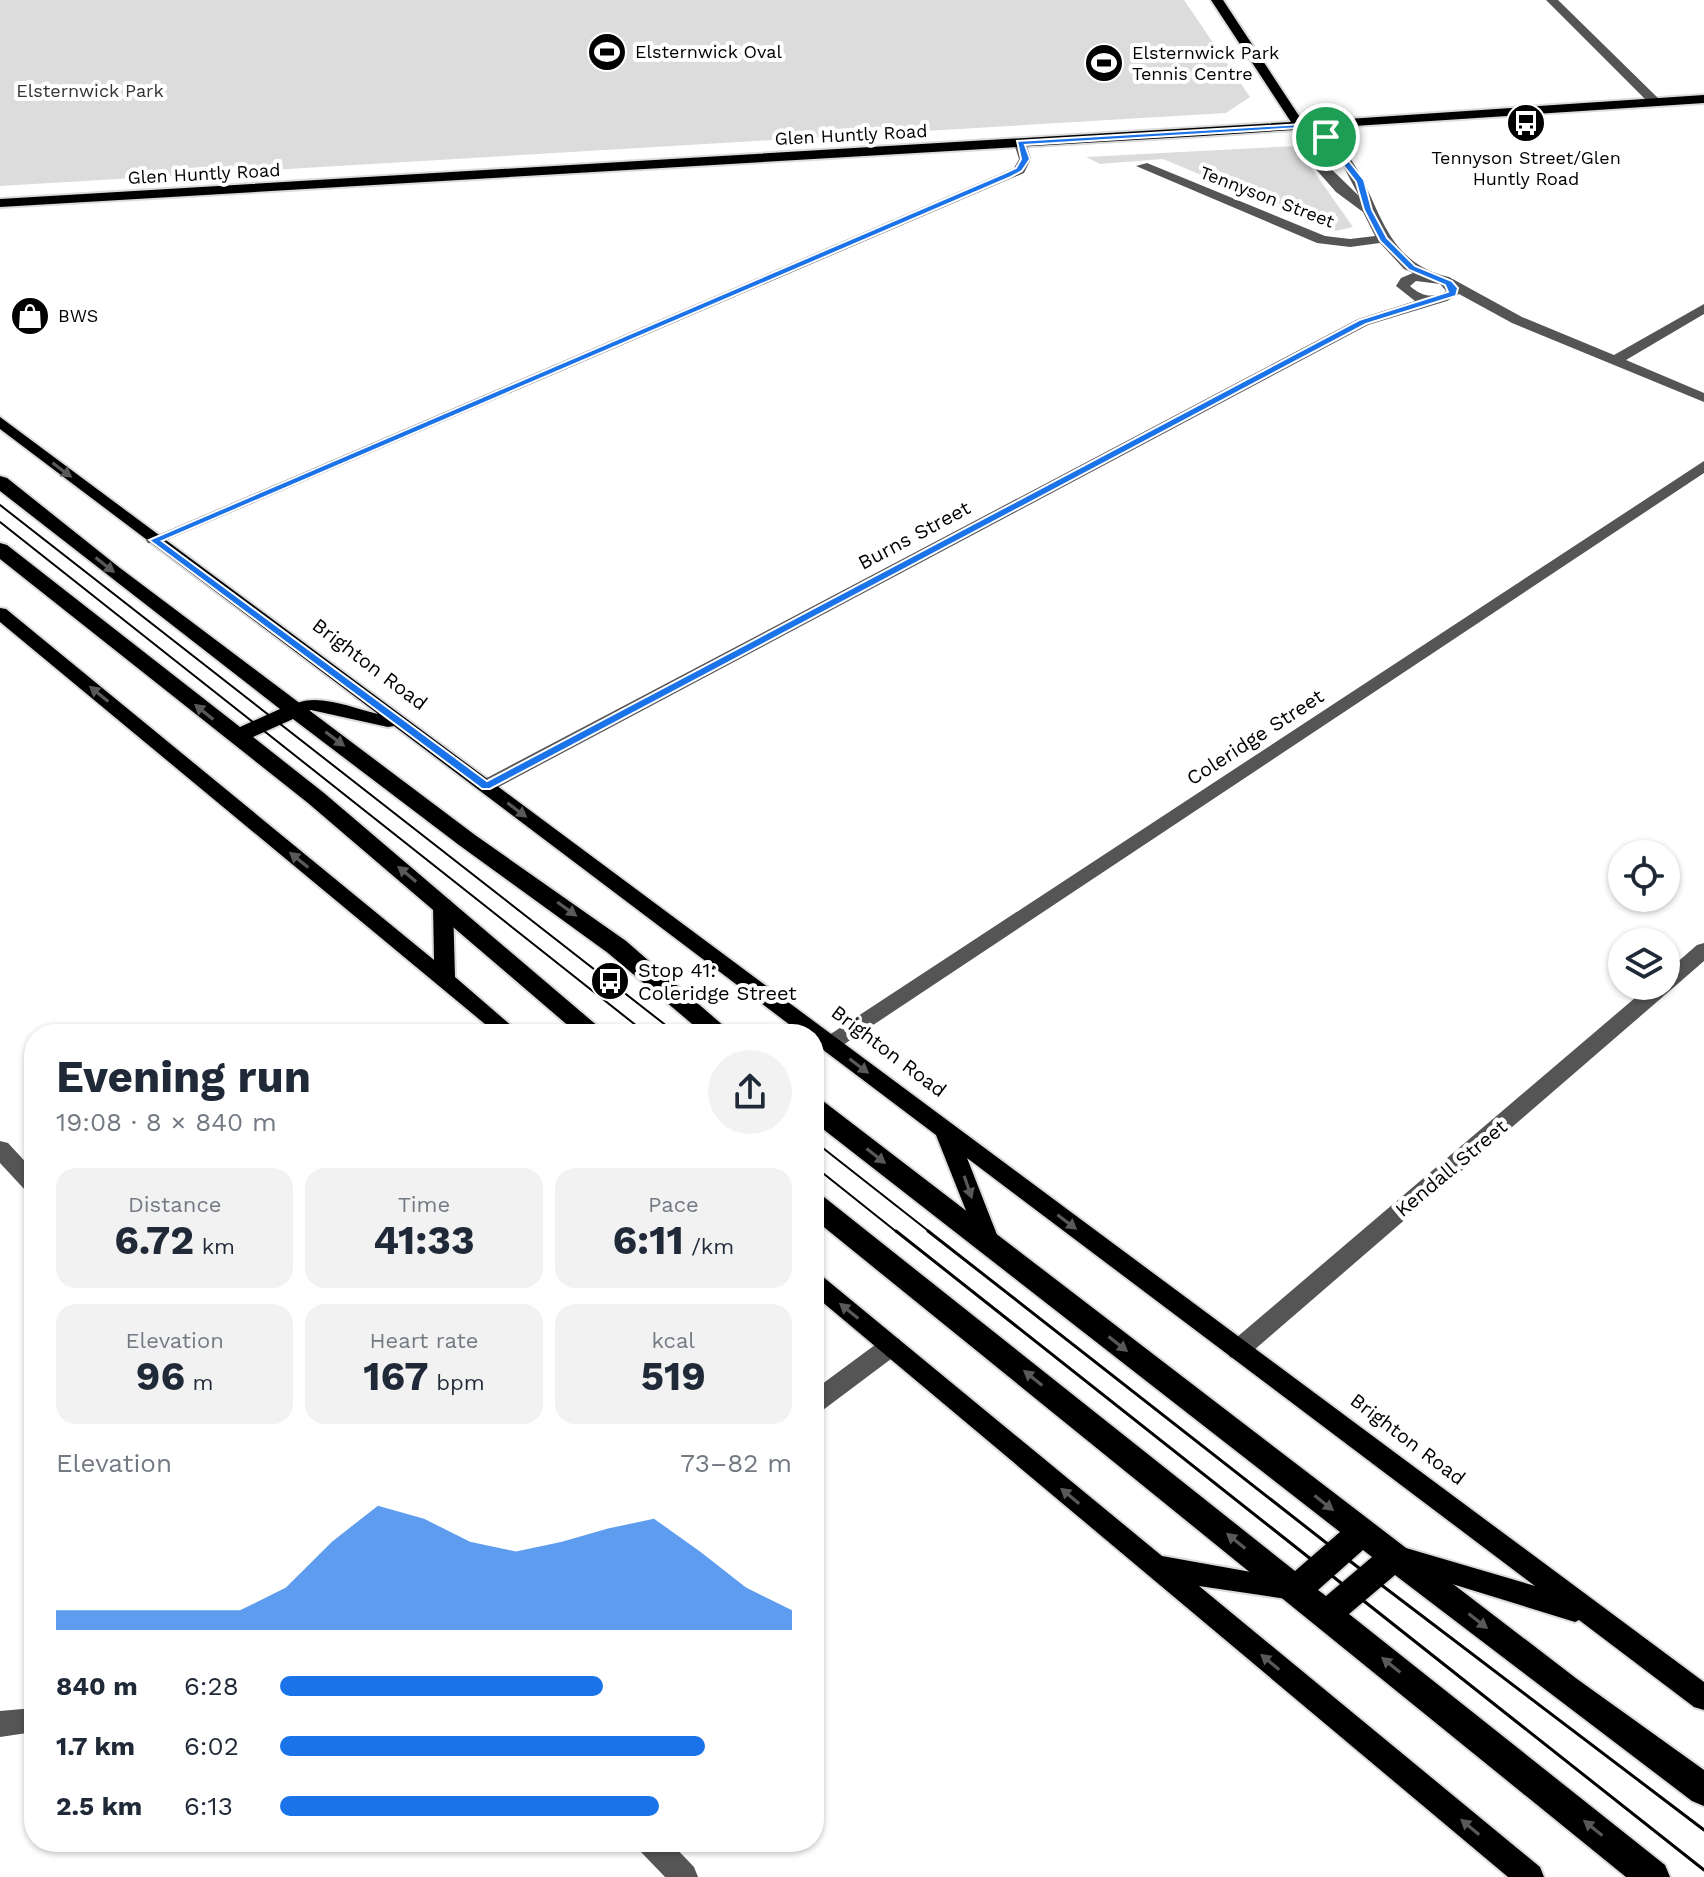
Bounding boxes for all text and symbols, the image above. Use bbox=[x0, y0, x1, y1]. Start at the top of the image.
sports icon: Elsternwick Oval bbox=[586, 31, 628, 73]
place label: Elsternwick Oval bbox=[635, 41, 782, 62]
sports icon: Elsternwick Park Tennis Centre bbox=[1083, 42, 1125, 84]
place label: Elsternwick Park Tennis Centre bbox=[1132, 42, 1279, 84]
park label: Elsternwick Park bbox=[16, 80, 164, 101]
bus stop icon: Tennyson Street/Glen Huntly Road bbox=[1505, 102, 1547, 144]
pin bbox=[1292, 103, 1360, 171]
icon: arrive bbox=[1304, 115, 1348, 159]
street label: Glen Huntly Road bbox=[774, 120, 928, 149]
place label: Tennyson Street/Glen Huntly Road bbox=[1431, 147, 1621, 189]
street label: Glen Huntly Road bbox=[127, 159, 281, 188]
street label: Tennyson Street bbox=[1197, 161, 1338, 232]
shop icon: BWS bbox=[9, 295, 51, 337]
place label: BWS bbox=[58, 305, 98, 326]
one-way arrow bbox=[52, 461, 72, 477]
street label: Burns Street bbox=[854, 495, 975, 575]
one-way arrow bbox=[95, 557, 115, 573]
street label: Brighton Road bbox=[308, 613, 432, 715]
street label: Coleridge Street bbox=[1182, 683, 1329, 790]
one-way arrow bbox=[89, 686, 109, 703]
one-way arrow bbox=[194, 704, 214, 721]
one-way arrow bbox=[325, 730, 345, 746]
one-way arrow bbox=[507, 801, 527, 817]
map controls bbox=[1608, 840, 1680, 1000]
button: locate bbox=[1608, 840, 1680, 912]
one-way arrow bbox=[290, 852, 310, 869]
one-way arrow bbox=[398, 866, 418, 883]
one-way arrow bbox=[556, 901, 578, 917]
button: layers bbox=[1608, 928, 1680, 1000]
place label: Stop 41: Coleridge Street bbox=[638, 958, 797, 1005]
bus stop icon: Stop 41: Coleridge Street bbox=[589, 960, 631, 1002]
street label: Brighton Road bbox=[827, 1000, 951, 1102]
button: share bbox=[708, 1050, 792, 1134]
text: Evening run bbox=[56, 1051, 311, 1103]
one-way arrow bbox=[849, 1058, 870, 1074]
text: 19:08 · 8 × 840 m bbox=[56, 1107, 277, 1137]
street label: Kendall Street bbox=[1390, 1114, 1512, 1222]
one-way arrow bbox=[866, 1147, 886, 1163]
one-way arrow bbox=[962, 1175, 974, 1199]
text: Distance bbox=[128, 1192, 221, 1217]
text: Time bbox=[398, 1192, 450, 1217]
text: Pace bbox=[648, 1192, 699, 1217]
one-way arrow bbox=[1057, 1214, 1078, 1230]
text: 6.72 bbox=[114, 1217, 194, 1264]
text: 41:33 bbox=[373, 1217, 475, 1264]
text: 6:11 bbox=[612, 1217, 684, 1264]
text: km bbox=[194, 1234, 235, 1259]
text: /km bbox=[684, 1234, 734, 1259]
one-way arrow bbox=[839, 1303, 859, 1320]
text: Elevation bbox=[126, 1328, 224, 1353]
text: Heart rate bbox=[370, 1328, 478, 1353]
text: kcal bbox=[652, 1328, 695, 1353]
one-way arrow bbox=[1108, 1335, 1129, 1351]
text: 96 bbox=[136, 1353, 185, 1400]
text: 167 bbox=[363, 1353, 429, 1400]
text: 519 bbox=[641, 1353, 706, 1400]
text: m bbox=[185, 1370, 214, 1395]
text: bpm bbox=[429, 1370, 485, 1395]
one-way arrow bbox=[1023, 1370, 1043, 1387]
street label: Brighton Road bbox=[1346, 1388, 1470, 1490]
text: Elevation bbox=[56, 1448, 172, 1478]
text: 73–82 m bbox=[680, 1448, 792, 1478]
one-way arrow bbox=[1060, 1488, 1080, 1505]
one-way arrow bbox=[1314, 1494, 1334, 1510]
one-way arrow bbox=[1226, 1533, 1246, 1549]
one-way arrow bbox=[1468, 1613, 1488, 1629]
one-way arrow bbox=[1260, 1654, 1280, 1671]
one-way arrow bbox=[1380, 1656, 1401, 1673]
text: 840 m bbox=[56, 1671, 138, 1701]
text: 6:28 bbox=[184, 1671, 239, 1701]
text: 1.7 km bbox=[56, 1731, 135, 1761]
text: 6:02 bbox=[184, 1731, 239, 1761]
text: 2.5 km bbox=[56, 1791, 142, 1821]
text: 6:13 bbox=[184, 1791, 233, 1821]
one-way arrow bbox=[1460, 1819, 1480, 1836]
one-way arrow bbox=[1583, 1820, 1603, 1837]

